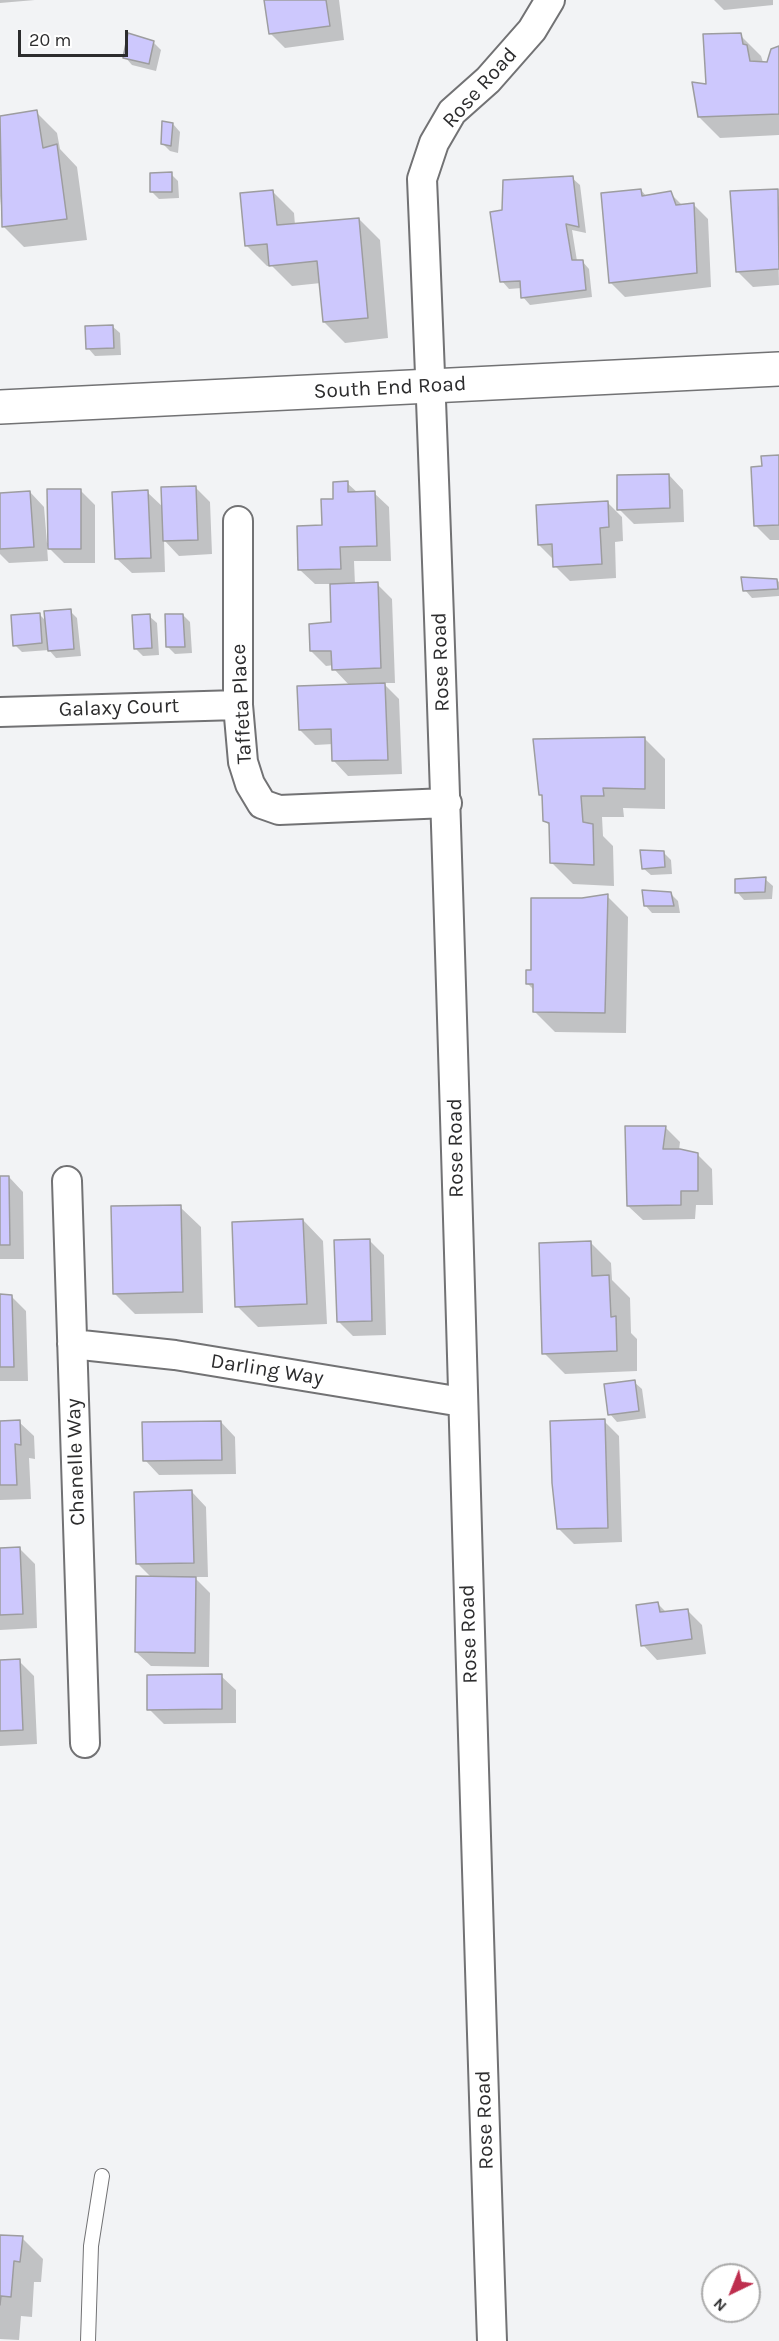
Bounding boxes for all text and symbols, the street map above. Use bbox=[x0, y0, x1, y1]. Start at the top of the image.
scale bar bbox=[21, 18, 130, 56]
text: 20 m bbox=[29, 29, 71, 51]
street label: Rose Road bbox=[437, 43, 523, 133]
street label: South End Road bbox=[313, 371, 467, 405]
street label: Rose Road bbox=[427, 612, 455, 712]
street label: Taffeta Place bbox=[226, 643, 258, 765]
street label: Galaxy Court bbox=[58, 693, 180, 723]
street label: Rose Road bbox=[443, 1098, 469, 1198]
street label: Darling Way bbox=[209, 1349, 325, 1391]
street label: Chanelle Way bbox=[61, 1398, 91, 1526]
street label: Rose Road bbox=[455, 1584, 483, 1684]
street label: Rose Road bbox=[471, 2070, 499, 2170]
north arrow bbox=[701, 2263, 761, 2323]
text: N bbox=[709, 2294, 730, 2316]

